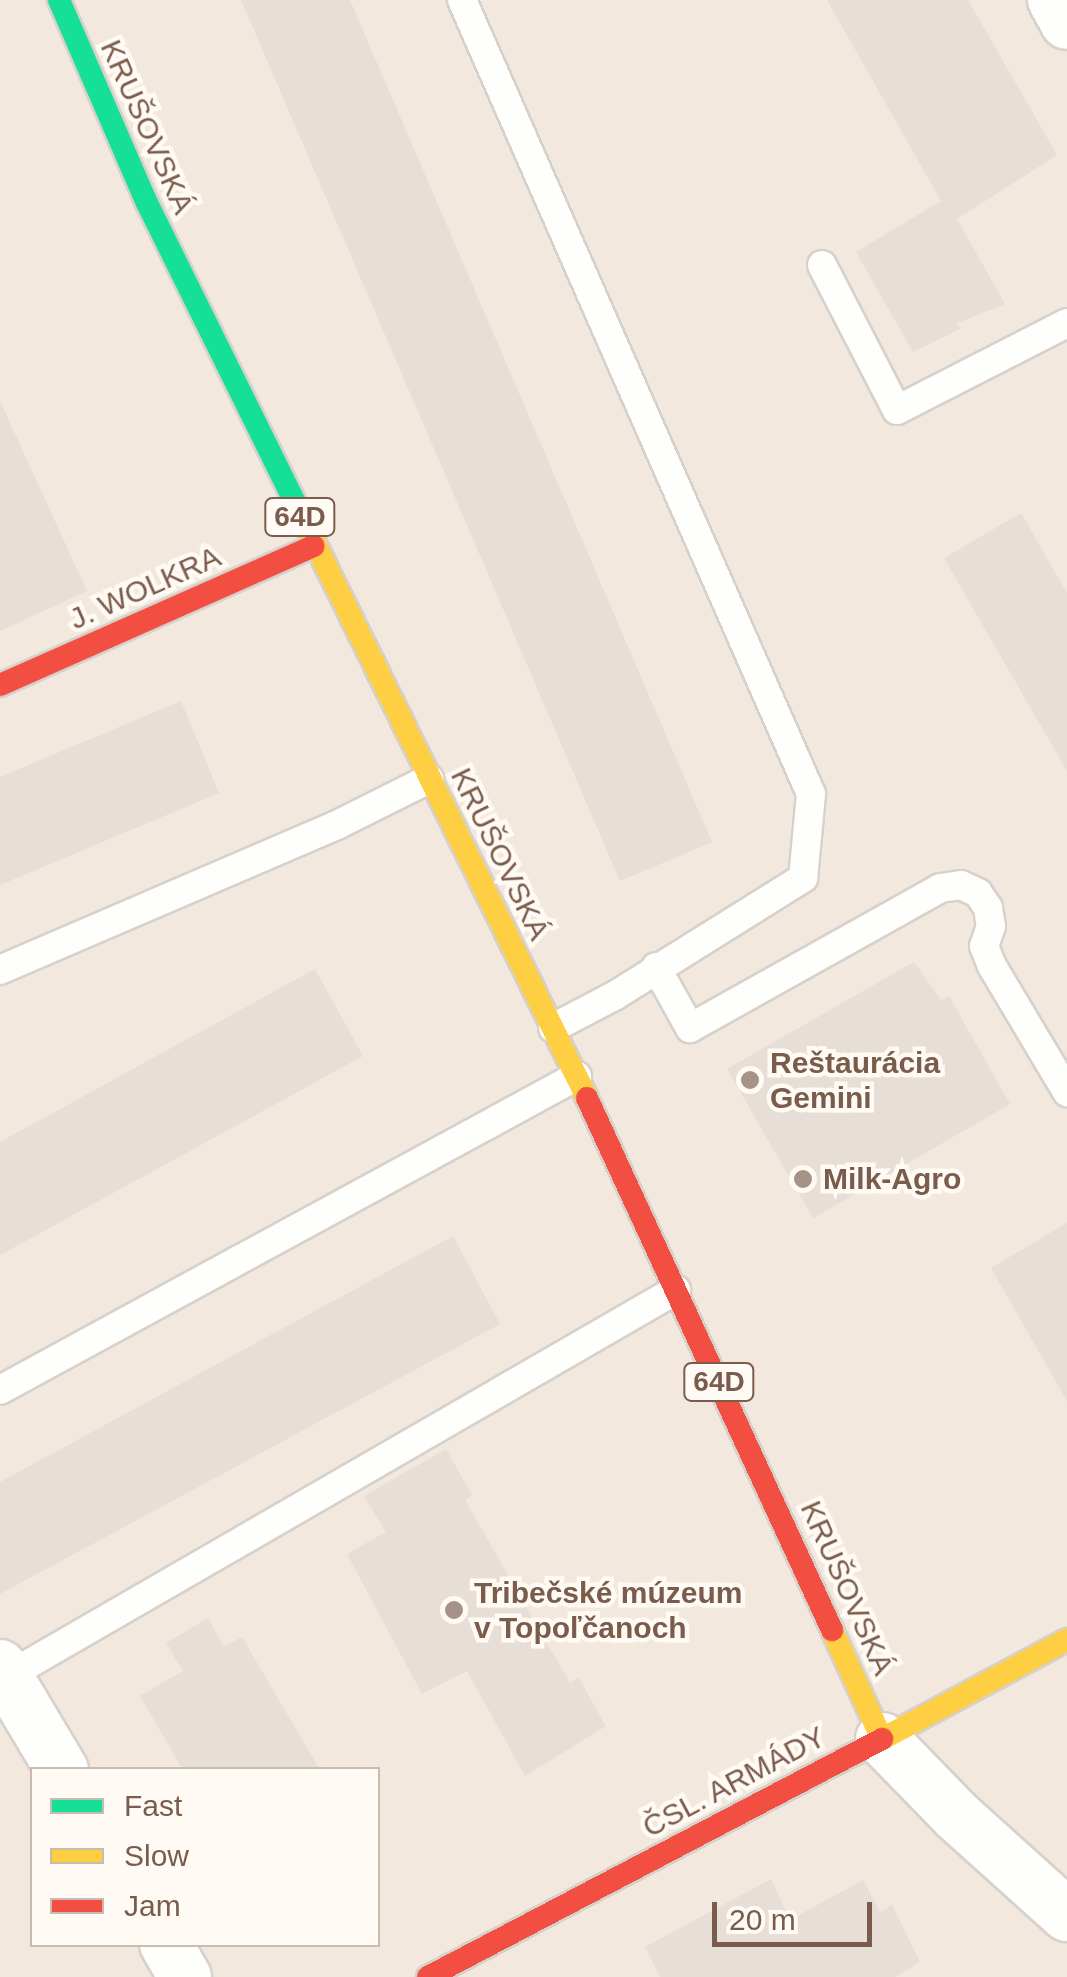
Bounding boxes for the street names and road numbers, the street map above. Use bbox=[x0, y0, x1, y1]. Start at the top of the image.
street label: KRUŠOVSKÁ bbox=[93, 34, 201, 220]
road number: 64D bbox=[262, 494, 338, 540]
street label: J. WOLKRA bbox=[64, 539, 226, 637]
street label: KRUŠOVSKÁ bbox=[443, 762, 557, 946]
road number: 64D bbox=[682, 1359, 756, 1405]
street label: KRUŠOVSKÁ bbox=[793, 1495, 901, 1681]
street label: ČSL. ARMÁDY bbox=[636, 1718, 832, 1846]

